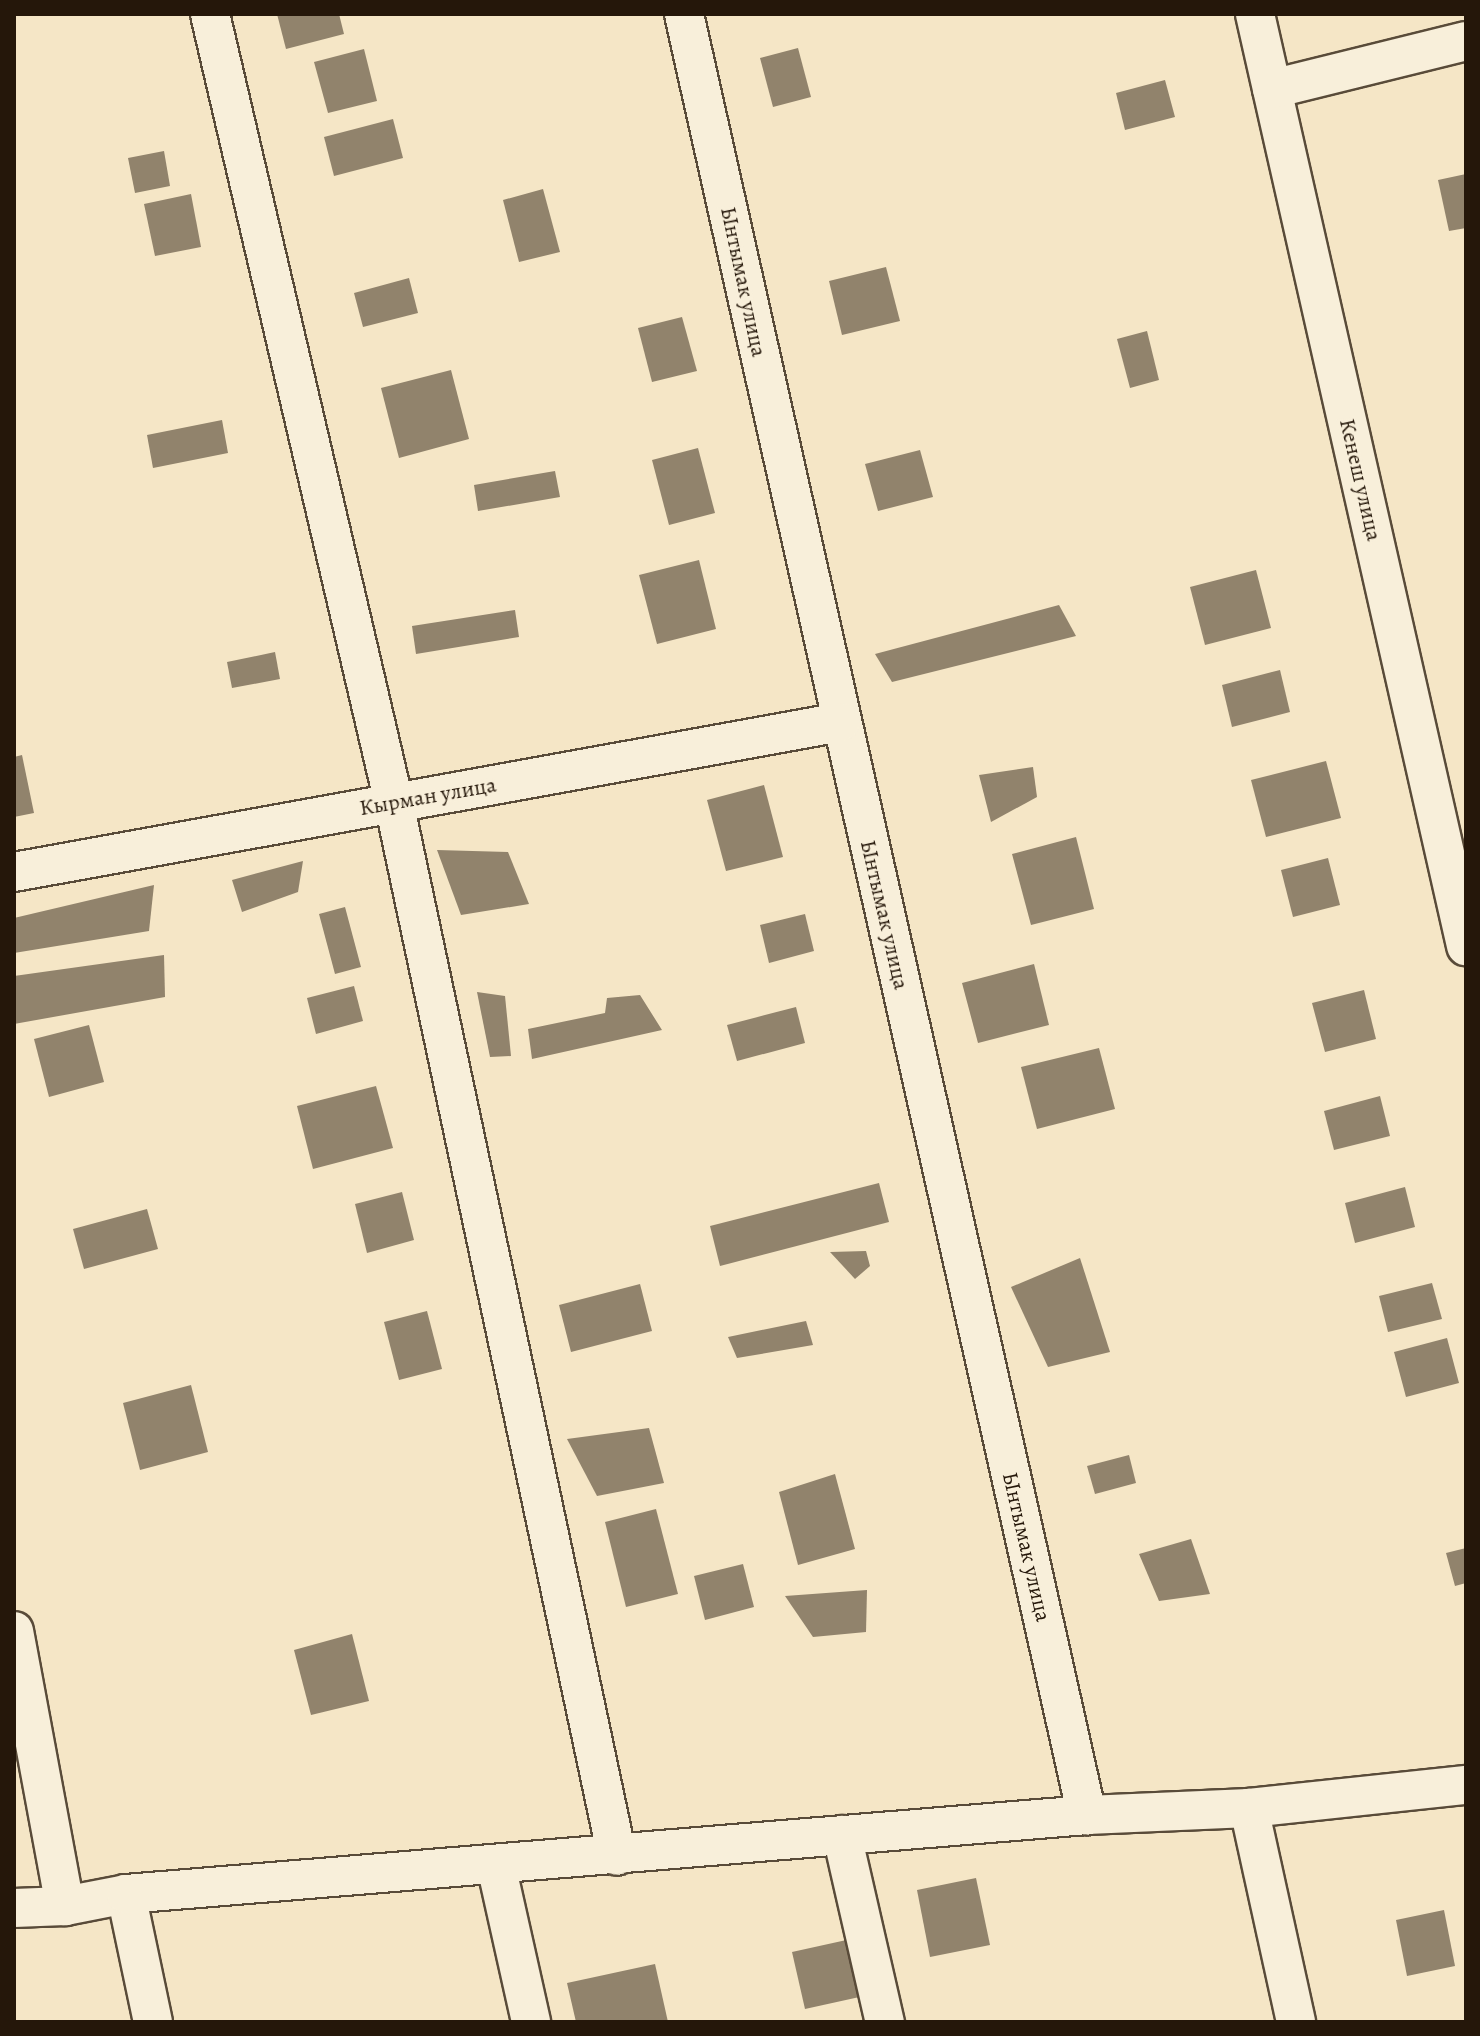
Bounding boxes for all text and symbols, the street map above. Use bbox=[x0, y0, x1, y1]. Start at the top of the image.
street label: Ынтымак улица bbox=[714, 205, 772, 359]
street label: Кенеш улица bbox=[1333, 416, 1387, 544]
street label: Кырман улица bbox=[358, 772, 498, 822]
street label: Ынтымак улица bbox=[854, 838, 914, 992]
street label: Ынтымак улица bbox=[996, 1470, 1056, 1624]

